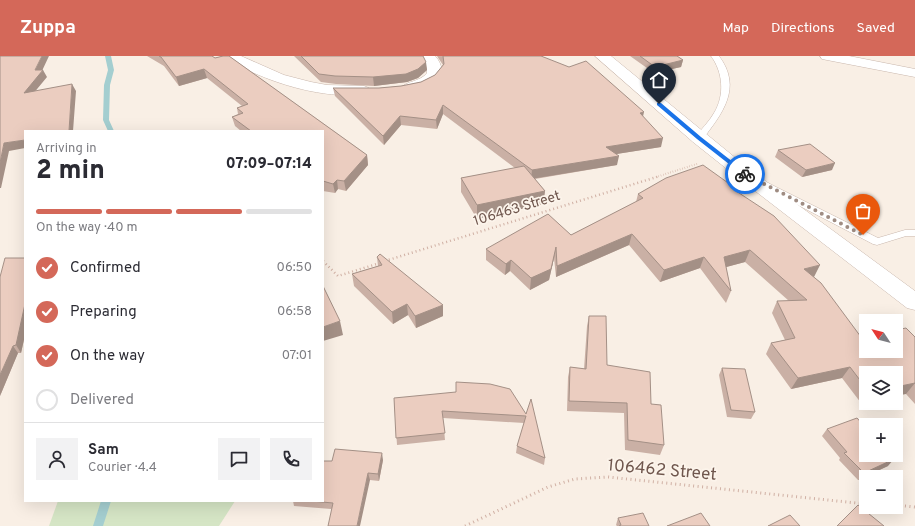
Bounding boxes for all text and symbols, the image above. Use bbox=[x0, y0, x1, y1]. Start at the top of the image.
text: Zuppa bbox=[20, 16, 76, 40]
text: Map bbox=[723, 20, 749, 37]
text: Directions bbox=[771, 20, 835, 37]
text: Saved bbox=[857, 20, 895, 37]
pin bbox=[642, 63, 676, 104]
icon: home bbox=[648, 69, 670, 91]
text: Arriving in bbox=[36, 141, 97, 157]
courier bbox=[725, 154, 765, 194]
text: 2 min bbox=[36, 155, 105, 188]
text: 07:09–07:14 bbox=[226, 155, 312, 174]
icon: bike bbox=[734, 163, 756, 185]
street label: 106463 Street bbox=[472, 188, 562, 230]
pin bbox=[846, 194, 880, 235]
icon: bag bbox=[852, 200, 874, 222]
text: On the way · 40 m bbox=[36, 220, 138, 236]
icon: check bbox=[36, 257, 58, 279]
text: Confirmed bbox=[70, 259, 141, 278]
text: 06:50 bbox=[277, 260, 312, 276]
icon: check bbox=[36, 301, 58, 323]
text: Preparing bbox=[70, 303, 137, 322]
text: 06:58 bbox=[277, 304, 312, 320]
north arrow bbox=[859, 314, 903, 358]
map controls bbox=[859, 314, 903, 514]
icon: check bbox=[36, 345, 58, 367]
text: On the way bbox=[70, 347, 145, 366]
text: 07:01 bbox=[282, 348, 312, 364]
button: layers bbox=[859, 366, 903, 410]
text: Delivered bbox=[70, 391, 134, 410]
button: + bbox=[859, 418, 903, 462]
button: person bbox=[36, 438, 78, 480]
button: chat bbox=[218, 438, 260, 480]
button: phone bbox=[270, 438, 312, 480]
text: Sam bbox=[88, 441, 119, 460]
street label: 106462 Street bbox=[607, 455, 717, 487]
text: Courier · 4.4 bbox=[88, 460, 157, 476]
button: − bbox=[859, 470, 903, 514]

